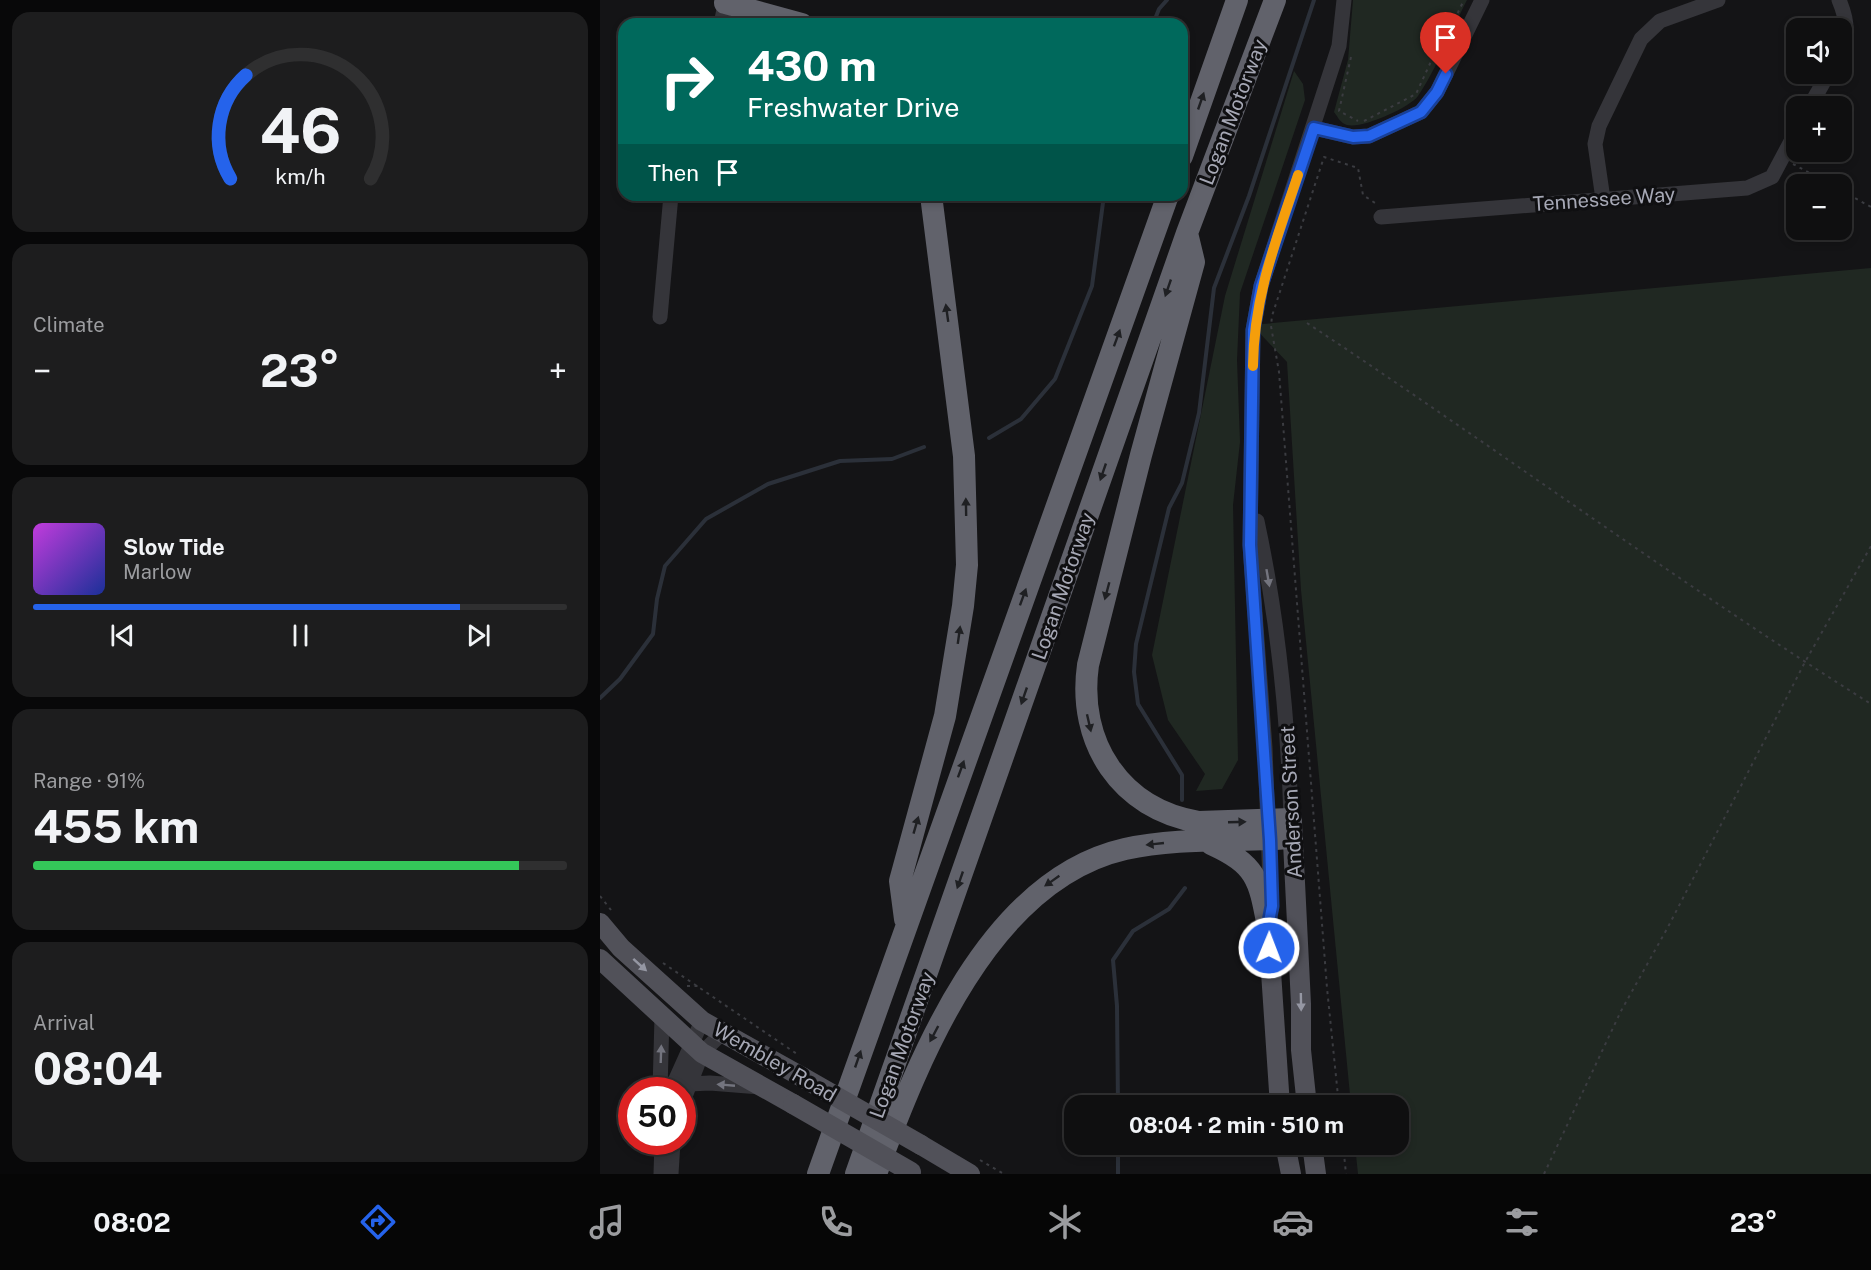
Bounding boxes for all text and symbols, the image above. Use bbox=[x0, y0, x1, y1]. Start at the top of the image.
pin bbox=[1420, 12, 1471, 74]
map controls bbox=[1786, 18, 1852, 240]
button: sound bbox=[1786, 18, 1852, 84]
icon: arrive bbox=[1429, 21, 1462, 54]
street label: Logan Motorway bbox=[1194, 35, 1272, 188]
text: 430 m bbox=[747, 41, 877, 90]
icon: right bbox=[648, 42, 726, 120]
text: Freshwater Drive bbox=[747, 91, 960, 123]
one-way arrow bbox=[1197, 92, 1207, 110]
text: 46 bbox=[259, 94, 341, 167]
button: + bbox=[1786, 96, 1852, 162]
icon: arrive bbox=[711, 156, 744, 189]
text: Then bbox=[648, 160, 699, 186]
text: km/h bbox=[275, 165, 325, 190]
button: − bbox=[1786, 174, 1852, 240]
street label: Tennessee Way bbox=[1532, 182, 1676, 216]
one-way arrow bbox=[1162, 279, 1172, 297]
one-way arrow bbox=[942, 303, 952, 322]
text: Climate bbox=[33, 313, 105, 337]
one-way arrow bbox=[1113, 329, 1123, 347]
text: 23° bbox=[260, 344, 340, 397]
text: − bbox=[33, 352, 51, 390]
text: + bbox=[549, 352, 567, 390]
one-way arrow bbox=[1097, 463, 1107, 481]
one-way arrow bbox=[962, 497, 971, 516]
street label: Logan Motorway bbox=[1027, 509, 1100, 663]
text: Slow Tide bbox=[123, 534, 225, 560]
text: Marlow bbox=[123, 560, 192, 584]
one-way arrow bbox=[1263, 569, 1272, 588]
one-way arrow bbox=[1102, 582, 1112, 600]
one-way arrow bbox=[1018, 588, 1028, 606]
icon: previous bbox=[106, 619, 139, 652]
icon: pause bbox=[284, 619, 317, 652]
icon: next bbox=[462, 619, 495, 652]
one-way arrow bbox=[955, 626, 964, 645]
one-way arrow bbox=[1019, 687, 1029, 705]
one-way arrow bbox=[1085, 714, 1094, 733]
street label: Anderson Street bbox=[1275, 725, 1307, 879]
one-way arrow bbox=[956, 760, 966, 778]
text: Range · 91% bbox=[33, 769, 145, 793]
text: 455 km bbox=[33, 800, 199, 853]
one-way arrow bbox=[912, 816, 921, 834]
one-way arrow bbox=[1228, 817, 1247, 826]
one-way arrow bbox=[1145, 839, 1164, 849]
one-way arrow bbox=[955, 871, 964, 889]
one-way arrow bbox=[1045, 875, 1061, 887]
position arrow bbox=[1237, 916, 1301, 980]
one-way arrow bbox=[632, 958, 647, 971]
street label: Logan Motorway bbox=[864, 968, 940, 1122]
one-way arrow bbox=[1296, 992, 1306, 1011]
text: Arrival bbox=[33, 1011, 95, 1035]
street label: Wembley Road bbox=[709, 1017, 841, 1107]
one-way arrow bbox=[929, 1026, 939, 1043]
text: 08:04 bbox=[33, 1042, 163, 1095]
one-way arrow bbox=[657, 1044, 666, 1063]
one-way arrow bbox=[853, 1050, 863, 1068]
speed limit sign: 50 bbox=[618, 1077, 696, 1155]
one-way arrow bbox=[717, 1080, 736, 1089]
text: 08:04 · 2 min · 510 m bbox=[1129, 1112, 1344, 1138]
icon: directions bbox=[357, 1201, 399, 1243]
icon: music bbox=[586, 1201, 628, 1243]
icon: phone bbox=[815, 1201, 857, 1243]
icon: climate bbox=[1044, 1201, 1086, 1243]
icon: car bbox=[1272, 1201, 1314, 1243]
icon: filters bbox=[1501, 1201, 1543, 1243]
text: 08:02 bbox=[93, 1206, 171, 1238]
text: 23° bbox=[1730, 1206, 1778, 1238]

